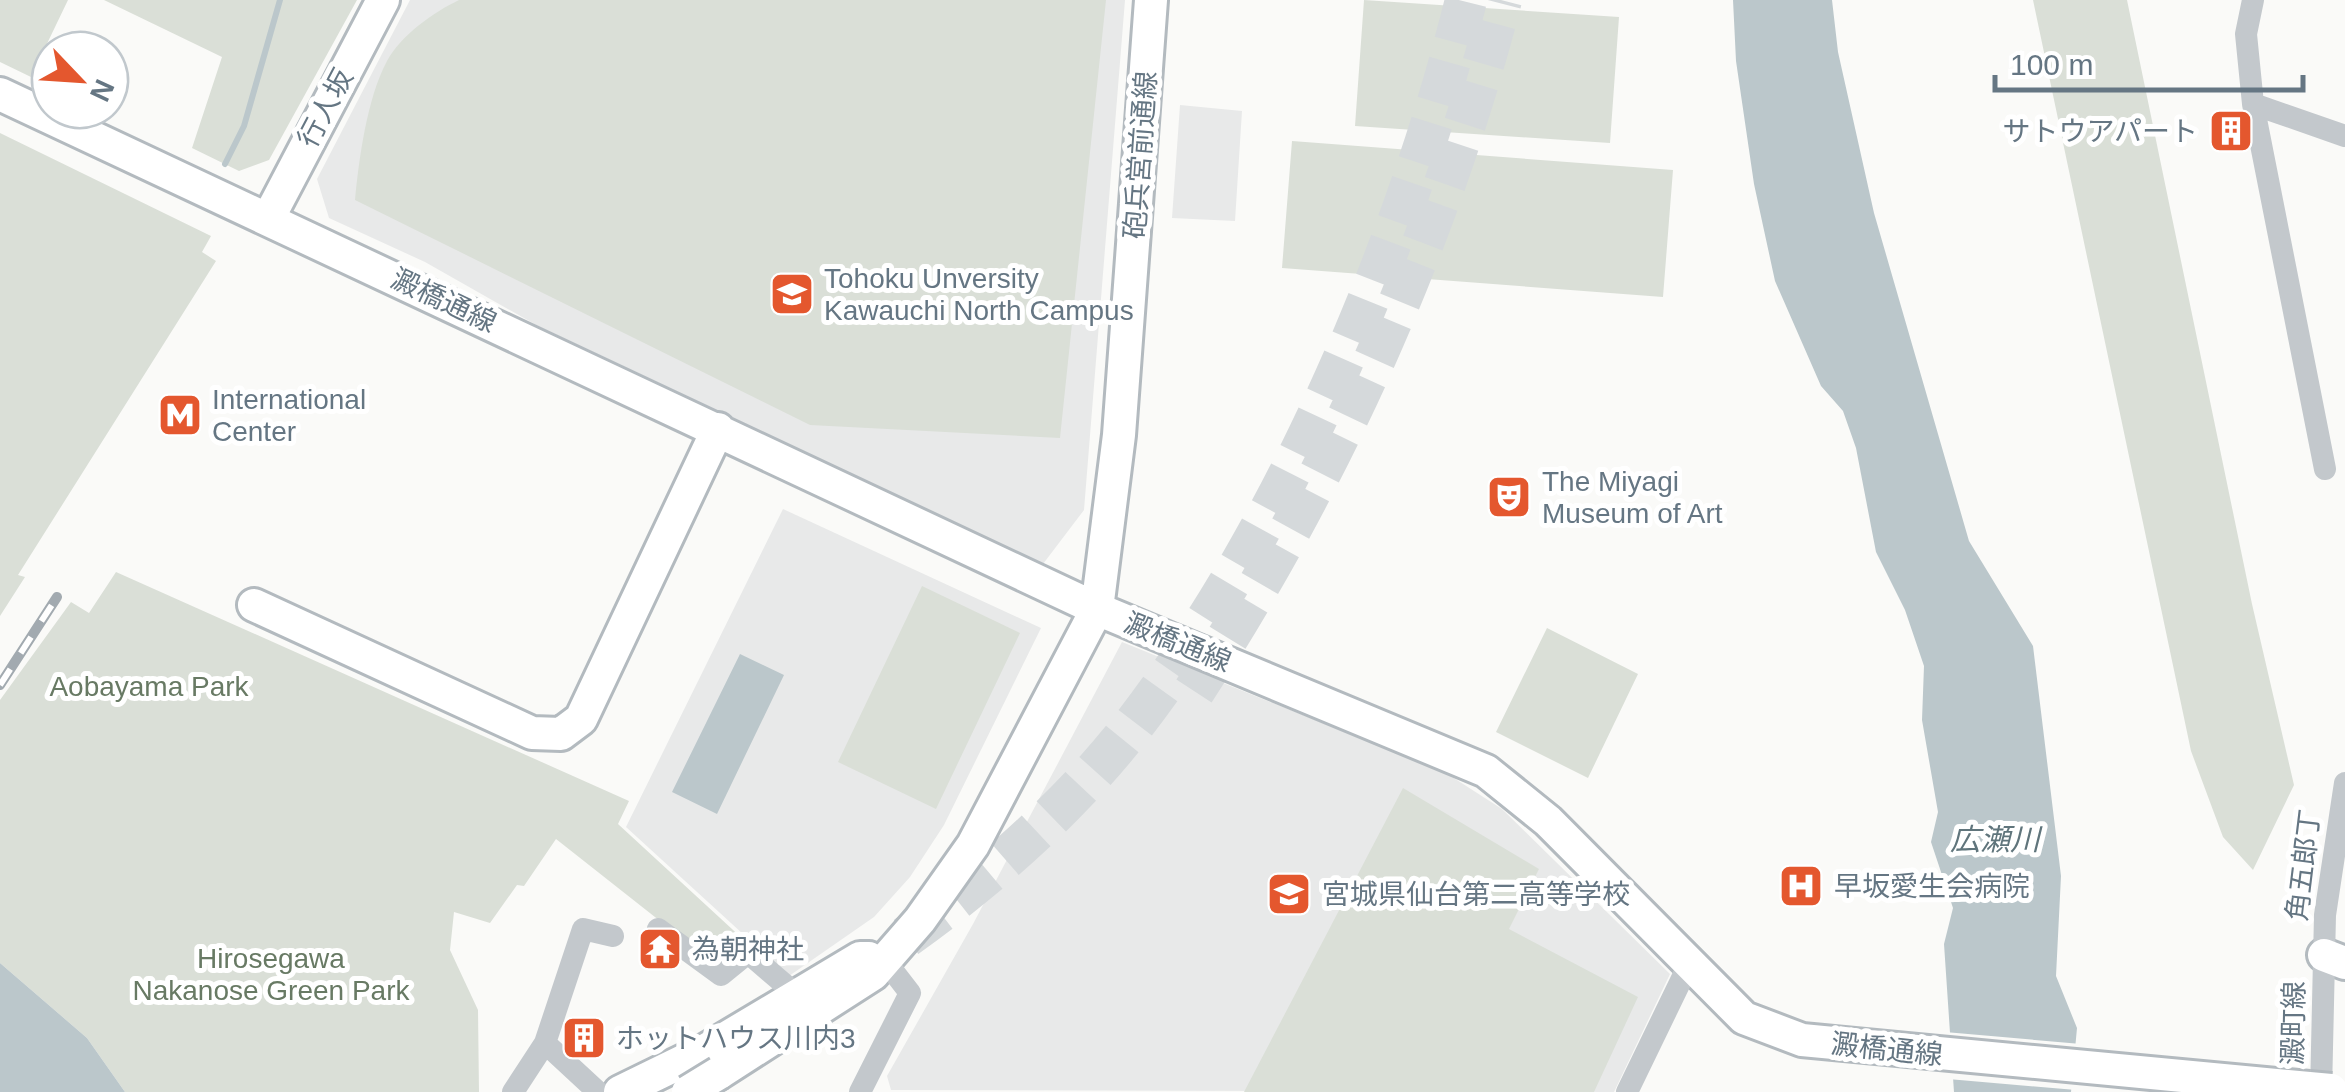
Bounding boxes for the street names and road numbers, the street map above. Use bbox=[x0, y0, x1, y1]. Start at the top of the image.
street label: 行人坂 bbox=[292, 64, 359, 153]
street label: 砲兵営前通線 bbox=[1119, 70, 1162, 240]
street label: 澱橋通線 bbox=[386, 263, 501, 338]
street label: 澱橋通線 bbox=[1120, 607, 1236, 678]
street label: 角五郎丁 bbox=[2281, 808, 2326, 923]
street label: 澱町線 bbox=[2277, 981, 2310, 1065]
street label: 澱橋通線 bbox=[1830, 1028, 1944, 1071]

